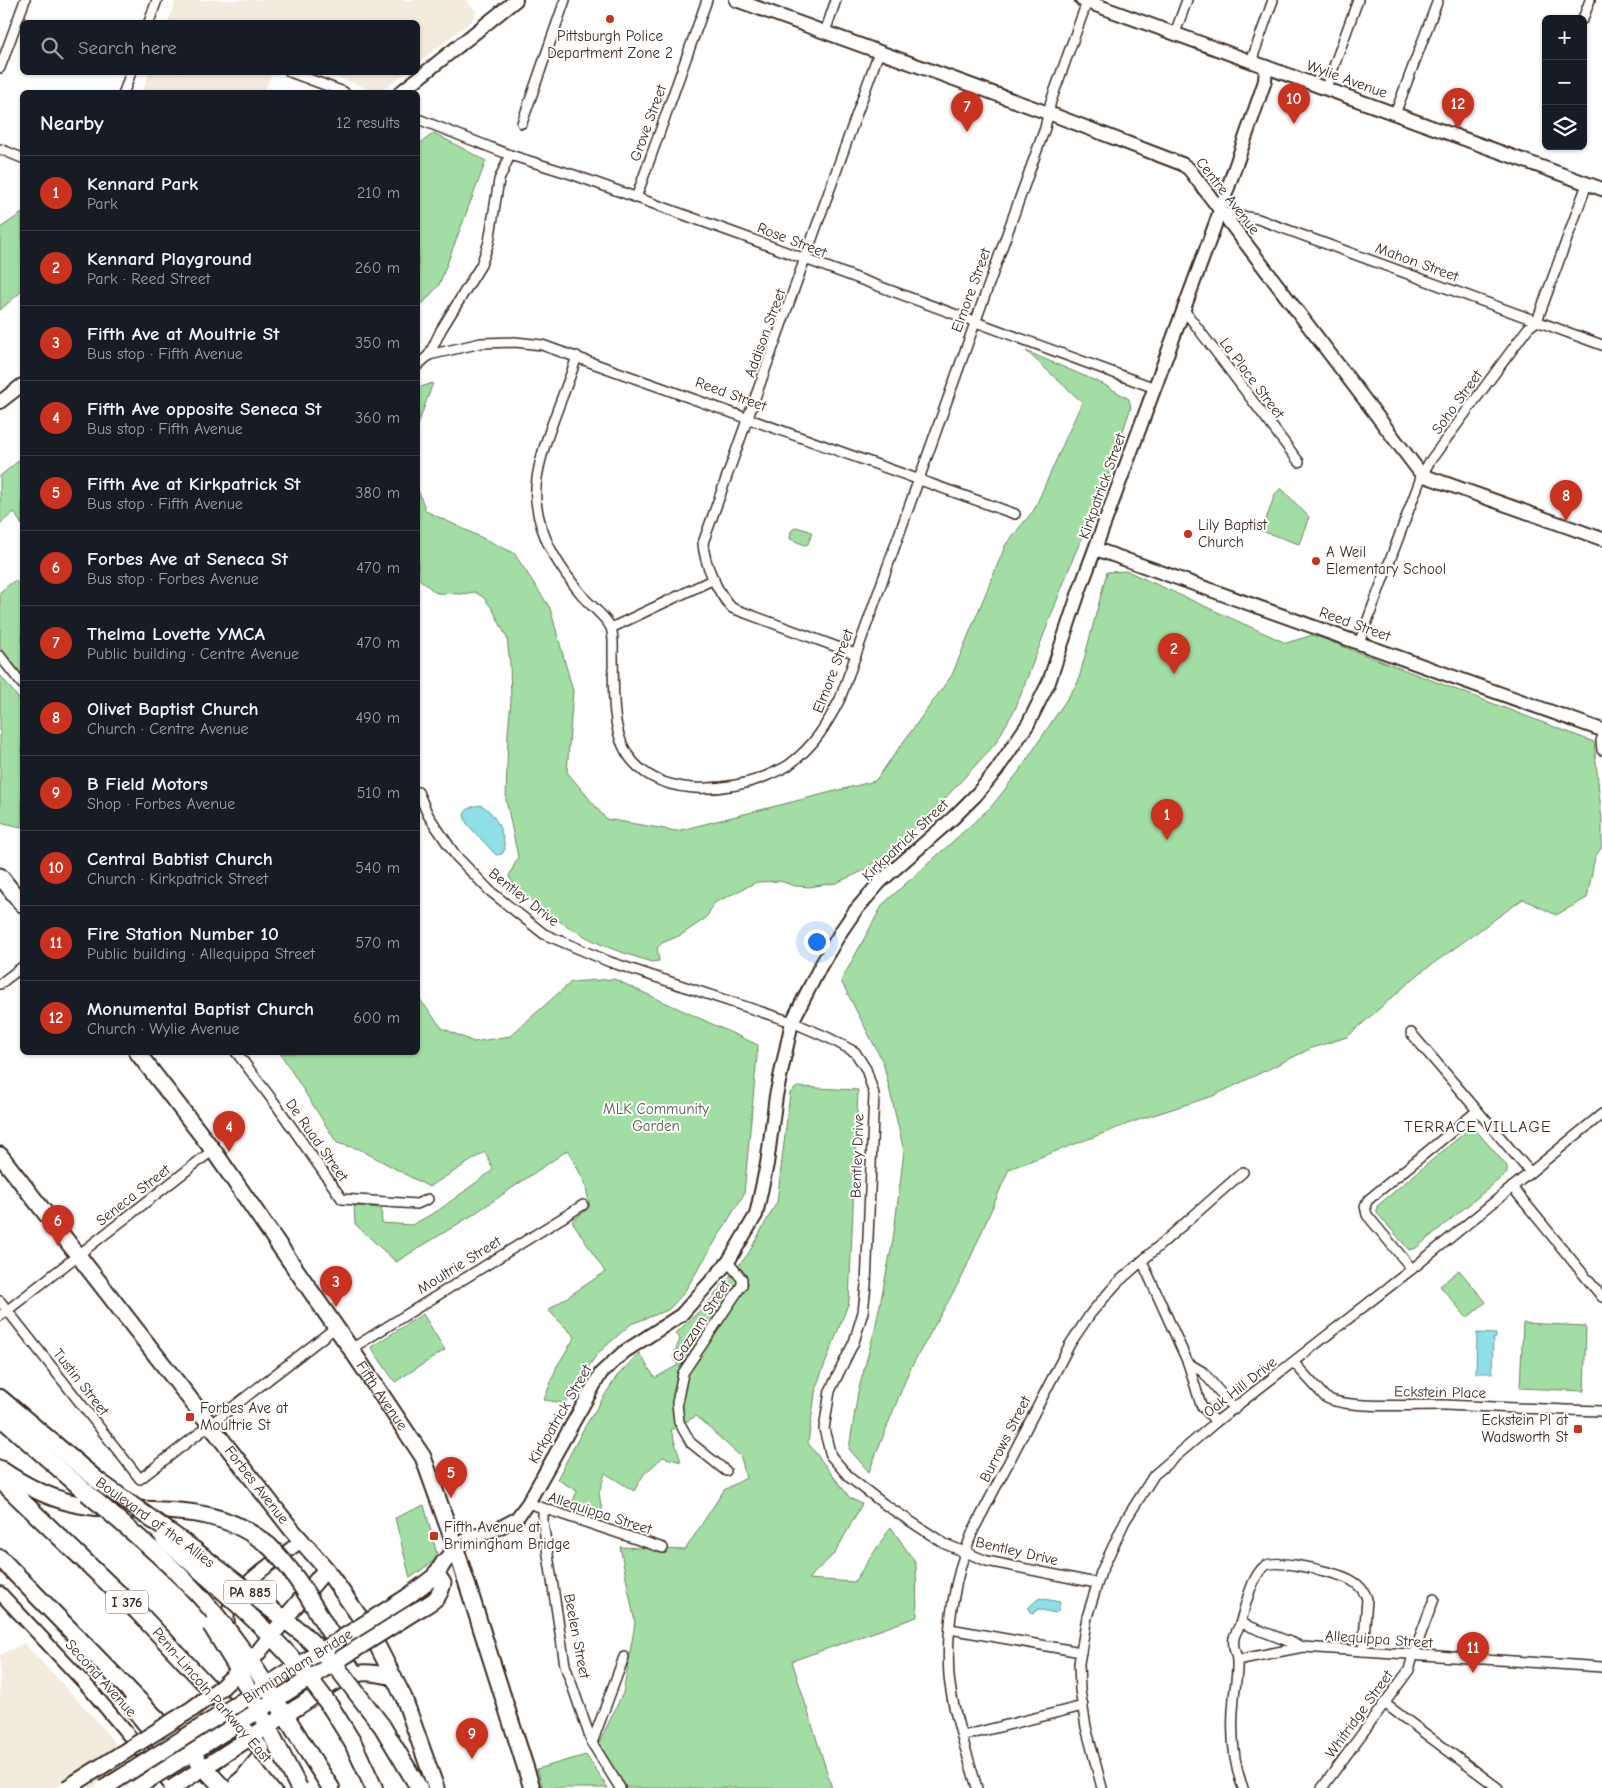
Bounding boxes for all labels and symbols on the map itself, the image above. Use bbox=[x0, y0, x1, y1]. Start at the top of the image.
marker: Pittsburgh Police Department Zone 2 bbox=[604, 13, 616, 25]
place label: Pittsburgh Police Department Zone 2 bbox=[547, 27, 673, 62]
street label: Wylie Avenue bbox=[1304, 56, 1390, 102]
street label: Grove Street bbox=[626, 82, 670, 164]
pin: 10 bbox=[1278, 83, 1310, 124]
pin: 12 bbox=[1442, 88, 1474, 129]
pin: 7 bbox=[951, 91, 983, 132]
street label: Centre Avenue bbox=[1192, 154, 1264, 239]
street label: Rose Street bbox=[755, 219, 830, 262]
street label: Mahon Street bbox=[1373, 239, 1462, 286]
street label: Elmore Street bbox=[947, 245, 995, 335]
street label: Addison Street bbox=[741, 286, 790, 380]
street label: La Place Street bbox=[1216, 334, 1289, 423]
street label: Soho Street bbox=[1428, 366, 1487, 438]
street label: Reed Street bbox=[693, 373, 770, 415]
street label: Kirkpatrick Street bbox=[1074, 430, 1130, 541]
pin: 8 bbox=[1550, 480, 1582, 521]
place label: Lily Baptist Church bbox=[1198, 516, 1268, 551]
marker: Lily Baptist Church bbox=[1182, 528, 1194, 540]
place label: A Weil Elementary School bbox=[1326, 543, 1446, 578]
marker: A Weil Elementary School bbox=[1310, 555, 1322, 567]
street label: Reed Street bbox=[1317, 603, 1394, 645]
street label: Elmore Street bbox=[809, 626, 857, 716]
pin: 2 bbox=[1158, 633, 1190, 674]
street label: Kirkpatrick Street bbox=[858, 795, 952, 885]
pin: 1 bbox=[1151, 799, 1183, 840]
street label: Bentley Drive bbox=[485, 864, 563, 930]
your location bbox=[804, 929, 830, 955]
street label: De Ruad Street bbox=[282, 1095, 353, 1185]
park label: MLK Community Garden bbox=[603, 1100, 709, 1135]
pin: 4 bbox=[213, 1111, 245, 1152]
street label: Bentley Drive bbox=[847, 1113, 867, 1198]
district label: TERRACE VILLAGE bbox=[1404, 1118, 1552, 1136]
street label: Seneca Street bbox=[92, 1160, 174, 1230]
pin: 6 bbox=[42, 1205, 74, 1246]
street label: Moultrie Street bbox=[414, 1232, 505, 1298]
pin: 3 bbox=[320, 1266, 352, 1307]
street label: Gazzam Street bbox=[668, 1276, 734, 1365]
street label: Tustin Street bbox=[49, 1345, 113, 1420]
street label: Oak Hill Drive bbox=[1200, 1353, 1281, 1421]
street label: Fifth Avenue bbox=[352, 1357, 412, 1434]
street label: Kirkpatrick Street bbox=[524, 1361, 596, 1467]
street label: Eckstein Place bbox=[1394, 1382, 1487, 1402]
street label: Burrows Street bbox=[976, 1392, 1035, 1485]
place label: Forbes Ave at Moultrie St bbox=[200, 1399, 288, 1434]
marker: Forbes Ave at Moultrie St bbox=[184, 1411, 196, 1423]
place label: Eckstein Pl at Wadsworth St bbox=[1481, 1411, 1569, 1446]
marker: Eckstein Pl at Wadsworth St bbox=[1572, 1423, 1584, 1435]
street label: Forbes Avenue bbox=[221, 1442, 293, 1528]
pin: 5 bbox=[435, 1457, 467, 1498]
street label: Boulevard of the Allies bbox=[92, 1473, 218, 1571]
street label: Allequippa Street bbox=[546, 1488, 655, 1538]
place label: Fifth Avenue at Brimingham Bridge bbox=[444, 1518, 570, 1553]
marker: Fifth Avenue at Brimingham Bridge bbox=[428, 1530, 440, 1542]
street label: Bentley Drive bbox=[974, 1533, 1061, 1569]
road number: PA 885 bbox=[224, 1580, 276, 1604]
road number: I 376 bbox=[106, 1590, 148, 1614]
street label: Beelen Street bbox=[560, 1592, 594, 1681]
street label: Penn-Lincoln Parkway East bbox=[148, 1624, 276, 1767]
street label: Birmingham Bridge bbox=[240, 1624, 356, 1707]
street label: Allequippa Street bbox=[1325, 1626, 1434, 1652]
pin: 11 bbox=[1457, 1632, 1489, 1673]
street label: Second Avenue bbox=[62, 1636, 141, 1721]
street label: Whitridge Street bbox=[1321, 1666, 1397, 1761]
pin: 9 bbox=[456, 1718, 488, 1759]

